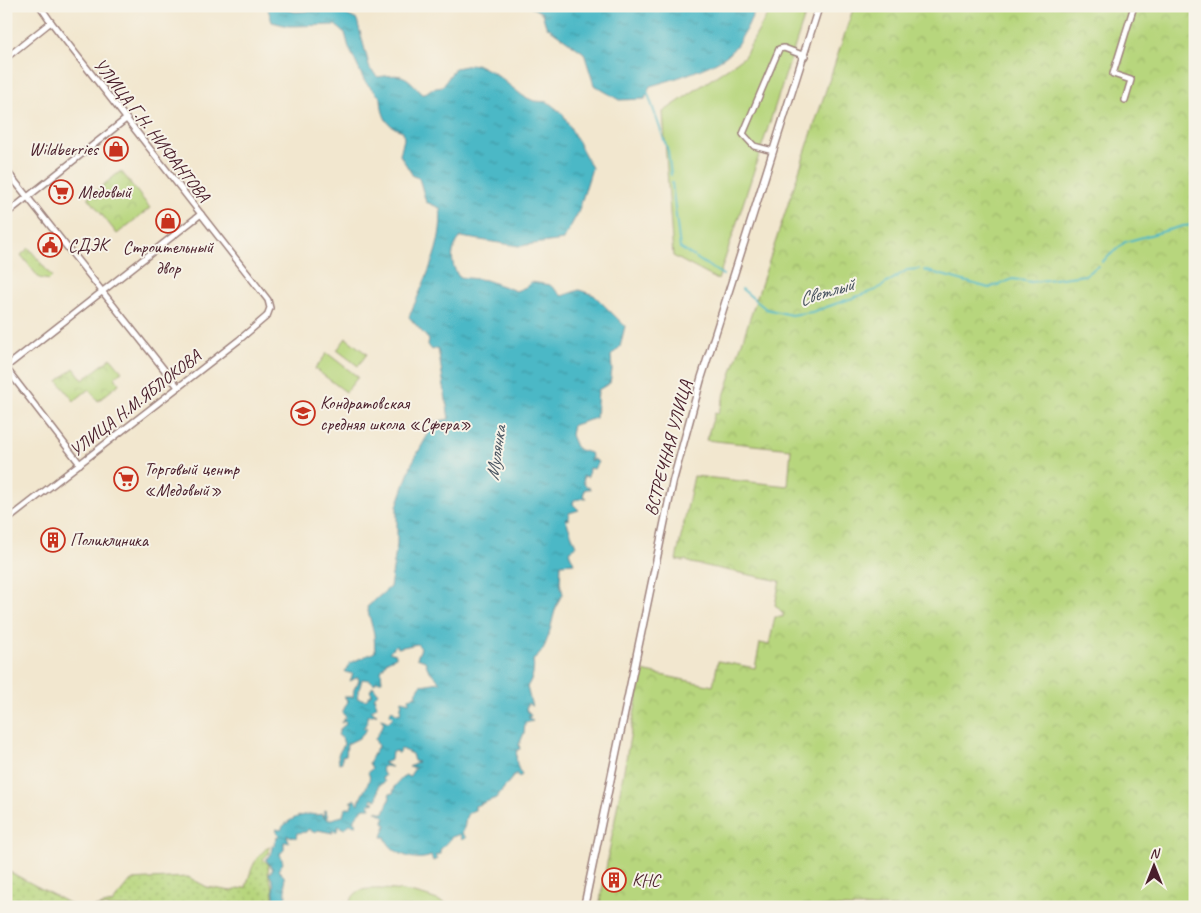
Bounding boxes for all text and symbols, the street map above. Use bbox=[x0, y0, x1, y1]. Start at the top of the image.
street label: УЛИЦА Г.Н. НИФАНТОВА bbox=[89, 54, 215, 207]
shop icon: Wildberries bbox=[103, 136, 129, 162]
place label: Wildberries bbox=[29, 138, 100, 160]
supermarket icon: Медовый bbox=[48, 179, 74, 205]
place label: Медовый bbox=[78, 181, 133, 203]
shop icon: Строительный двор bbox=[155, 208, 181, 234]
public building icon: СДЭК bbox=[37, 232, 63, 258]
place label: СДЭК bbox=[68, 234, 111, 256]
place label: Строительный двор bbox=[123, 236, 215, 279]
water label: Светлый bbox=[796, 271, 861, 312]
street label: УЛИЦА Н.М.ЯБЛОКОВА bbox=[65, 344, 206, 461]
street label: ВСТРЕЧНАЯ УЛИЦА bbox=[639, 377, 697, 518]
place label: Кондратовская средняя школа «Сфера» bbox=[320, 392, 472, 435]
school or university icon: Кондратовская средняя школа «Сфера» bbox=[290, 400, 316, 426]
water label: Мулянка bbox=[480, 422, 512, 482]
place label: Торговый центр «Медовый» bbox=[144, 458, 240, 501]
supermarket icon: Торговый центр «Медовый» bbox=[113, 466, 139, 492]
building icon: Поликлиника bbox=[40, 527, 66, 553]
place label: Поликлиника bbox=[70, 529, 150, 551]
north arrow bbox=[1128, 840, 1178, 890]
text: N bbox=[1150, 845, 1161, 862]
building icon: КНС bbox=[601, 867, 627, 893]
place label: КНС bbox=[632, 869, 662, 891]

